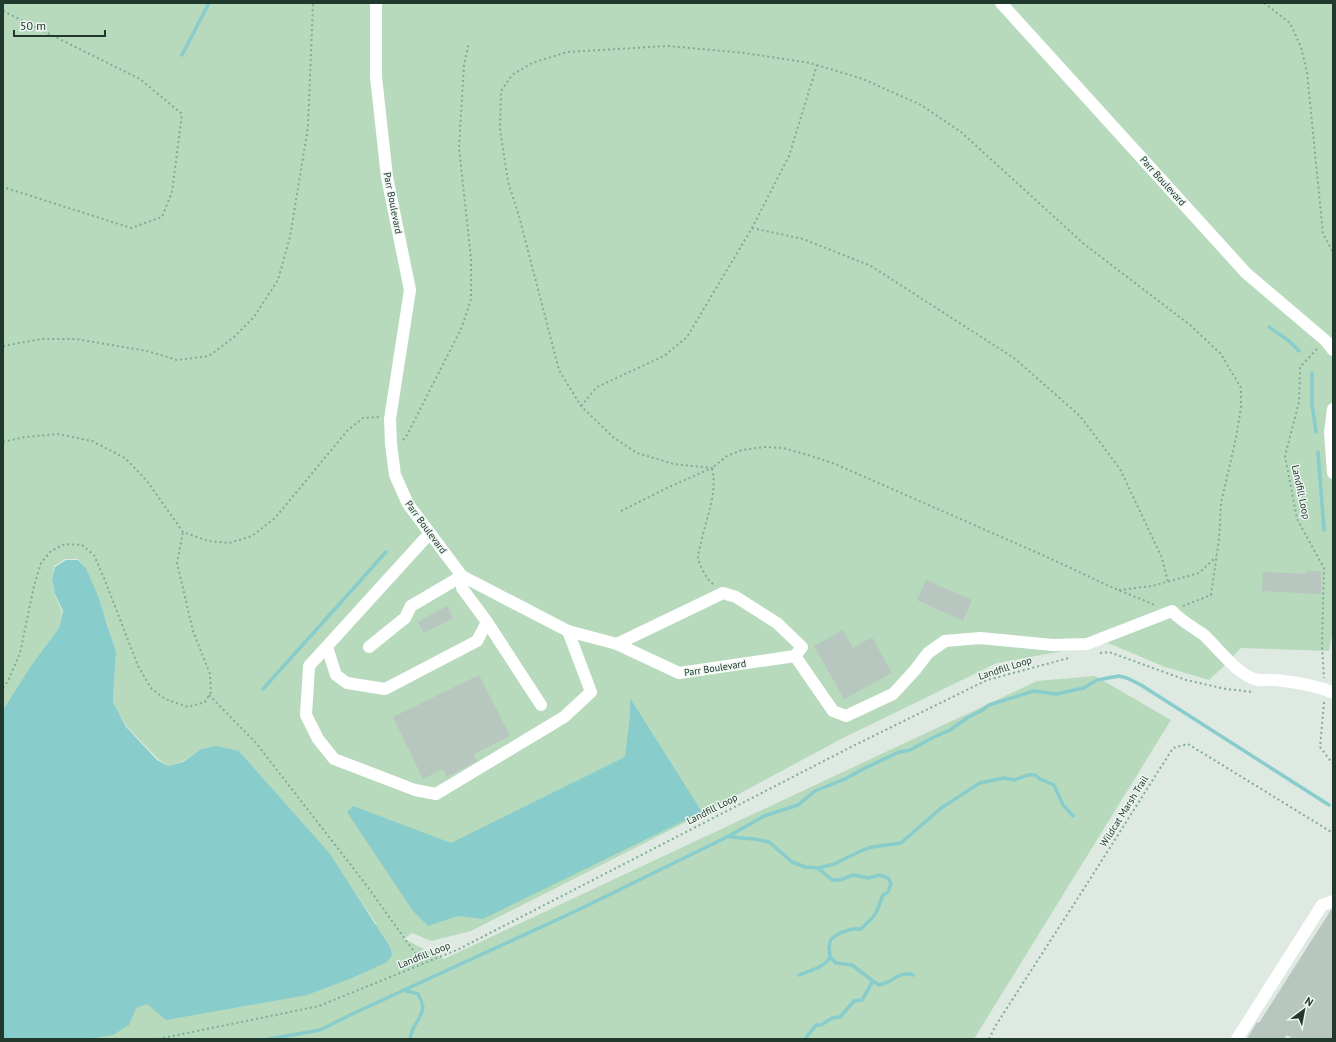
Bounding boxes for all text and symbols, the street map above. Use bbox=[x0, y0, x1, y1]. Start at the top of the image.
scale bar bbox=[14, 12, 105, 38]
text: 50 m bbox=[20, 18, 46, 33]
street label: Parr Boulevard bbox=[1137, 153, 1189, 209]
street label: Parr Boulevard bbox=[381, 171, 405, 235]
street label: Landfill Loop bbox=[1289, 464, 1313, 520]
street label: Parr Boulevard bbox=[402, 498, 450, 556]
street label: Landfill Loop bbox=[977, 653, 1033, 683]
street label: Parr Boulevard bbox=[683, 657, 747, 679]
street label: Wildcat Marsh Trail bbox=[1097, 773, 1151, 849]
street label: Landfill Loop bbox=[684, 791, 740, 827]
street label: Landfill Loop bbox=[396, 939, 452, 971]
north arrow bbox=[1284, 990, 1324, 1030]
text: N bbox=[1303, 994, 1316, 1009]

